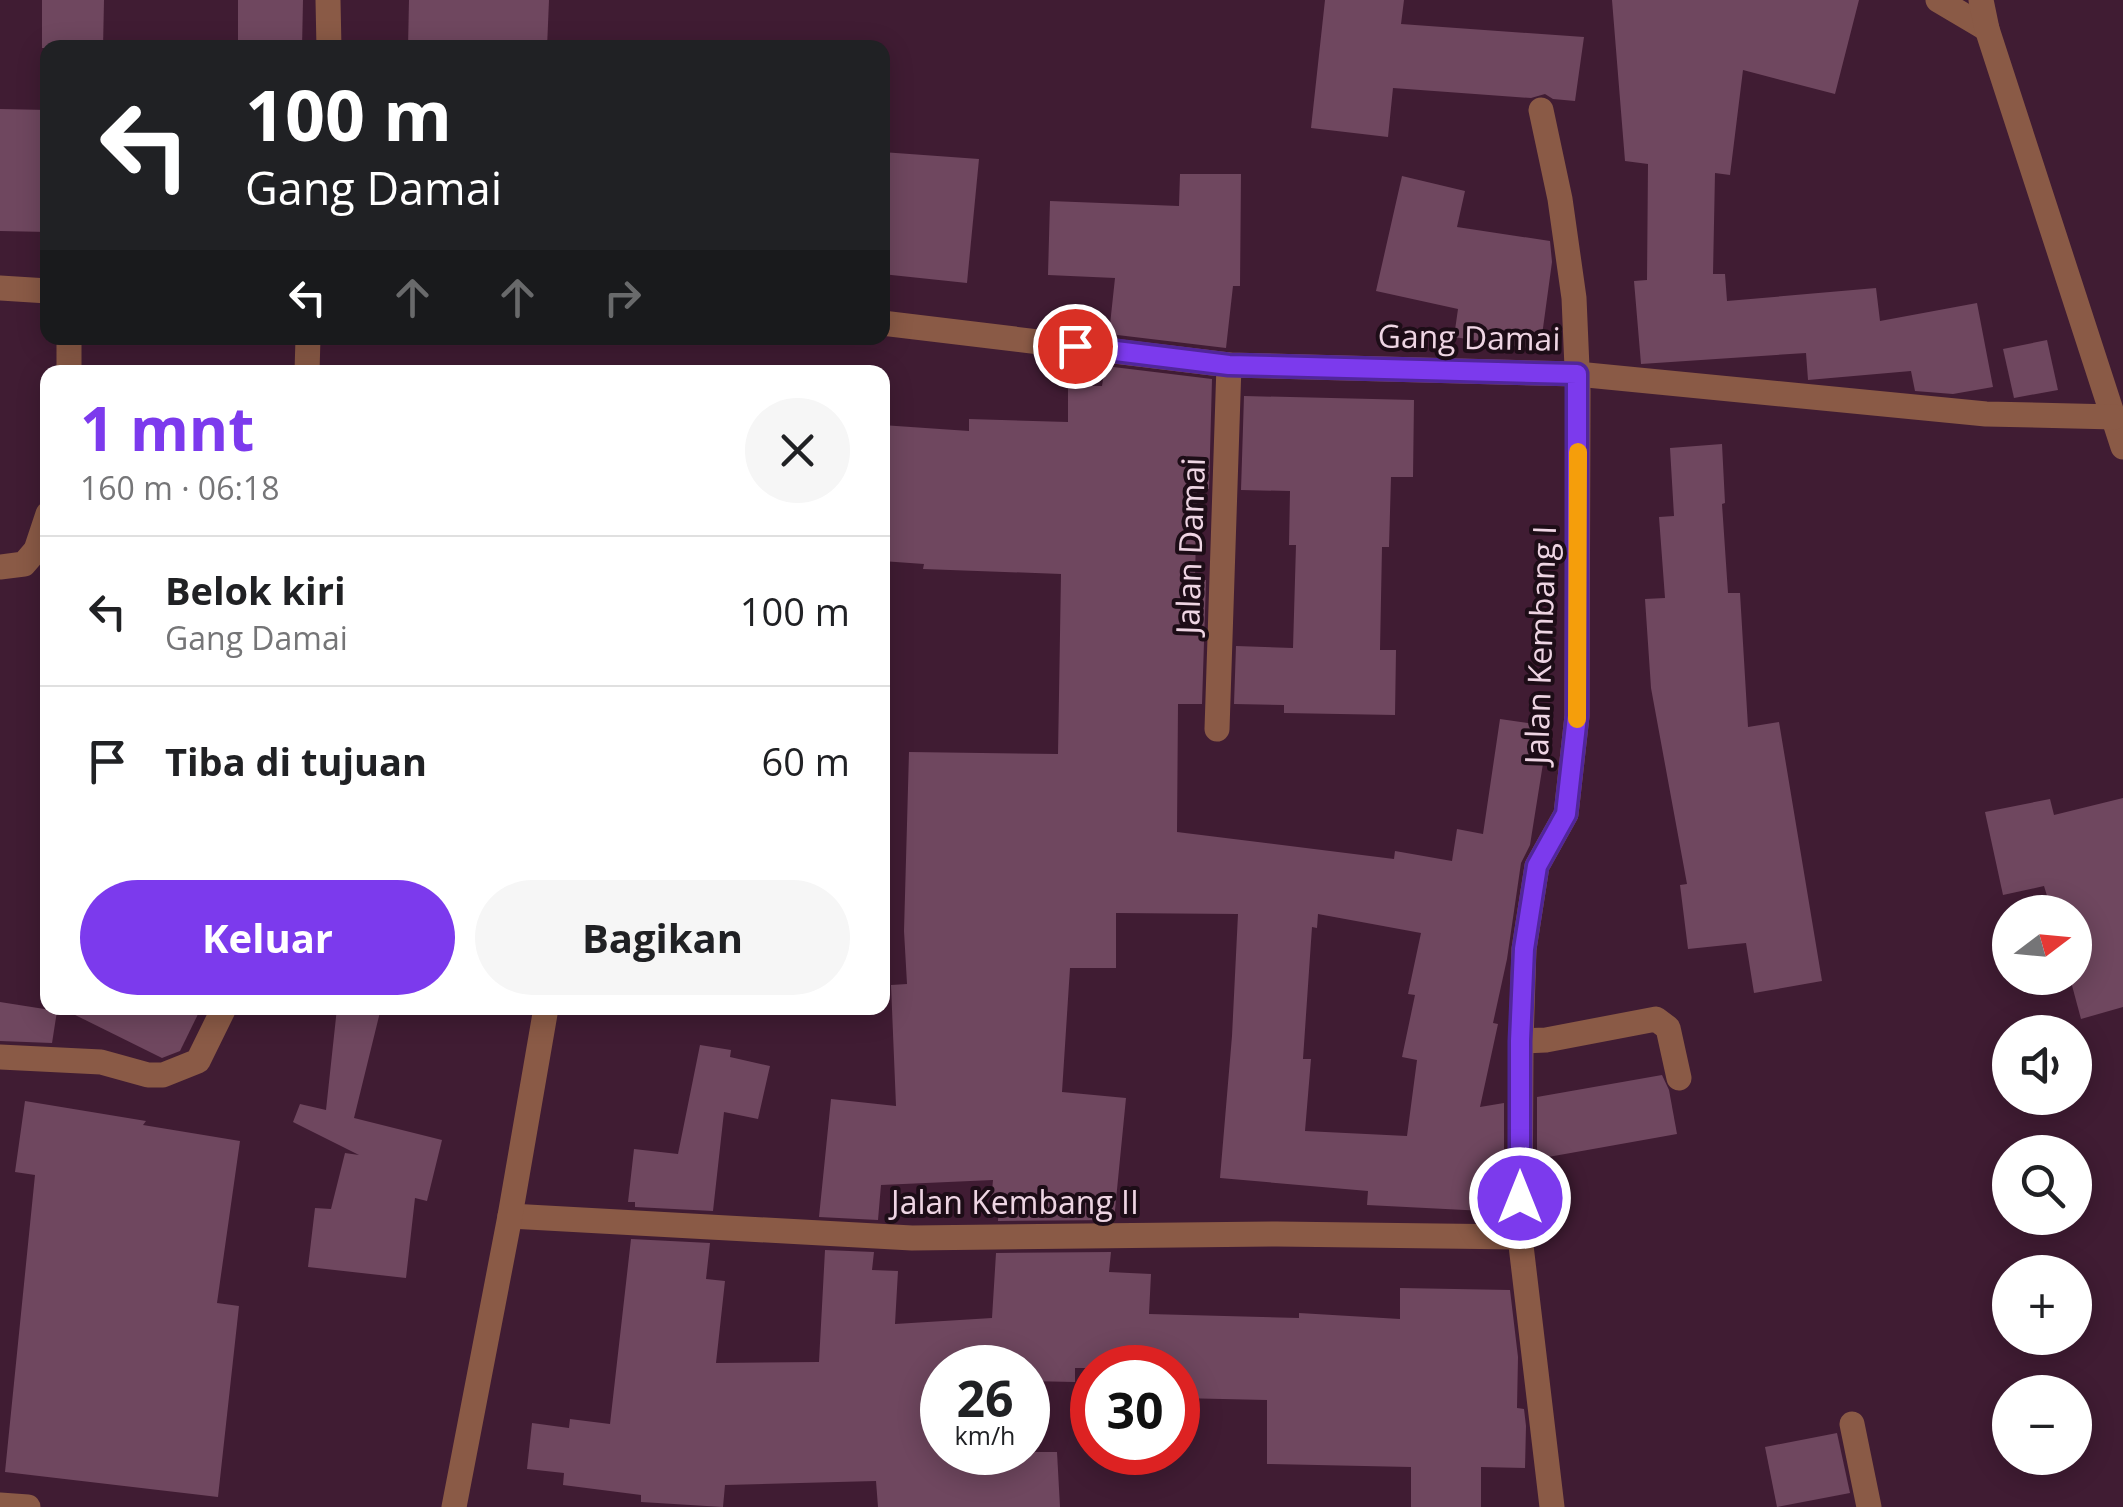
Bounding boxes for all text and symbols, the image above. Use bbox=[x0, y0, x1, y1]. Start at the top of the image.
text: 100 m bbox=[245, 66, 452, 162]
icon: left bbox=[80, 80, 210, 210]
text: Gang Damai bbox=[245, 157, 502, 218]
icon: left bbox=[280, 270, 335, 325]
icon: ahead bbox=[385, 270, 440, 325]
icon: ahead bbox=[490, 270, 545, 325]
icon: right bbox=[595, 270, 650, 325]
pin bbox=[1033, 304, 1118, 389]
street label: Gang Damai bbox=[1377, 313, 1561, 360]
icon: arrive bbox=[1048, 319, 1103, 374]
text: 1 mnt bbox=[80, 387, 254, 469]
button: close bbox=[745, 398, 850, 503]
street label: Jalan Damai bbox=[1165, 457, 1214, 638]
text: 160 m · 06:18 bbox=[80, 466, 279, 509]
street label: Jalan Kembang I bbox=[1514, 525, 1565, 768]
text: Belok kiri bbox=[165, 564, 346, 616]
icon: left bbox=[80, 584, 135, 639]
text: 100 m bbox=[740, 585, 850, 637]
text: Gang Damai bbox=[165, 616, 348, 659]
icon: arrive bbox=[80, 734, 135, 789]
text: Tiba di tujuan bbox=[165, 735, 427, 787]
text: 60 m bbox=[761, 735, 850, 787]
button: Keluar bbox=[80, 880, 455, 995]
button: Bagikan bbox=[475, 880, 850, 995]
north arrow bbox=[1992, 895, 2092, 995]
map controls bbox=[1992, 895, 2092, 1475]
button: sound bbox=[1992, 1015, 2092, 1115]
button: search bbox=[1992, 1135, 2092, 1235]
position arrow bbox=[1468, 1146, 1572, 1250]
street label: Jalan Kembang II bbox=[888, 1180, 1139, 1223]
button: + bbox=[1992, 1255, 2092, 1355]
speed limit sign: 30 bbox=[1070, 1345, 1200, 1475]
text: 26 bbox=[956, 1364, 1014, 1432]
button: − bbox=[1992, 1375, 2092, 1475]
text: km/h bbox=[955, 1418, 1015, 1452]

